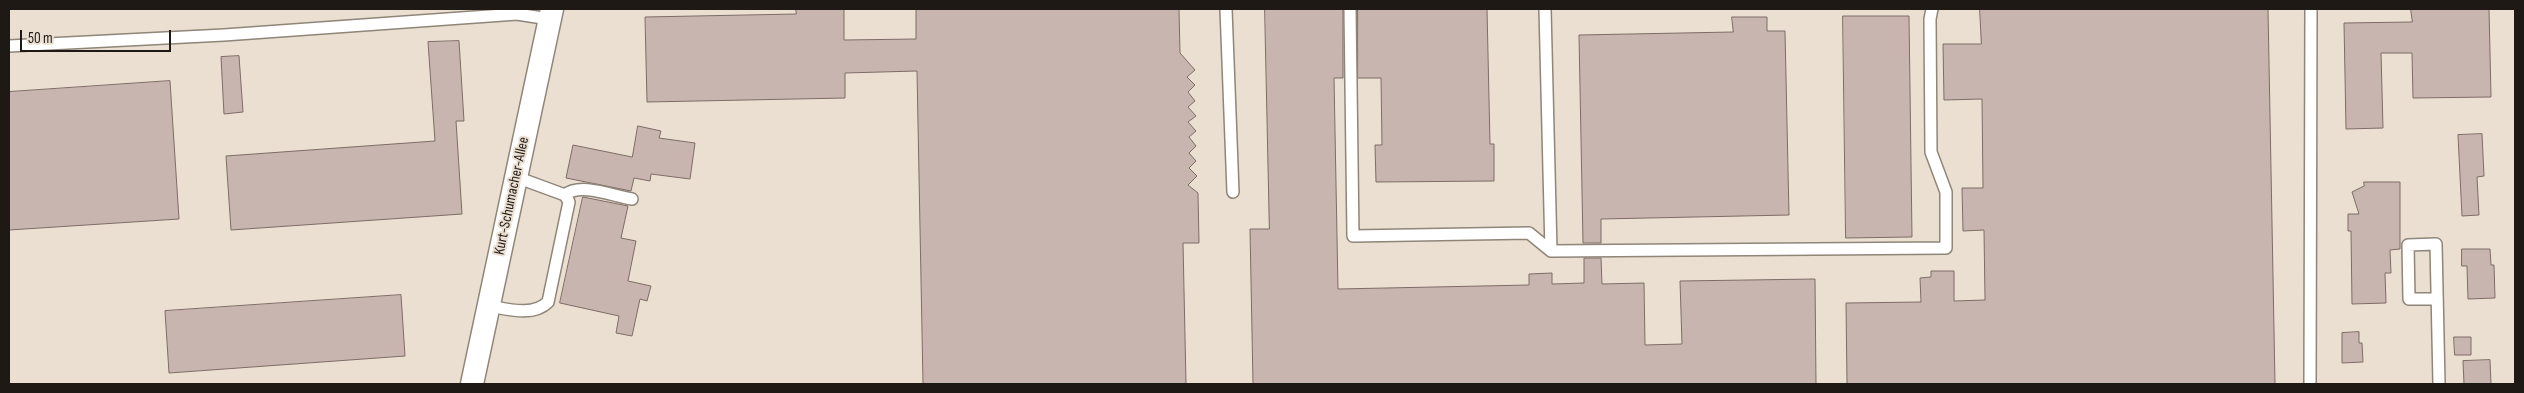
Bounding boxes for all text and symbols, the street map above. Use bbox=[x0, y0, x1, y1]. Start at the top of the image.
scale bar bbox=[22, 20, 174, 52]
text: 50 m bbox=[28, 29, 53, 48]
street label: Kurt-Schumacher-Allee bbox=[491, 135, 533, 257]

